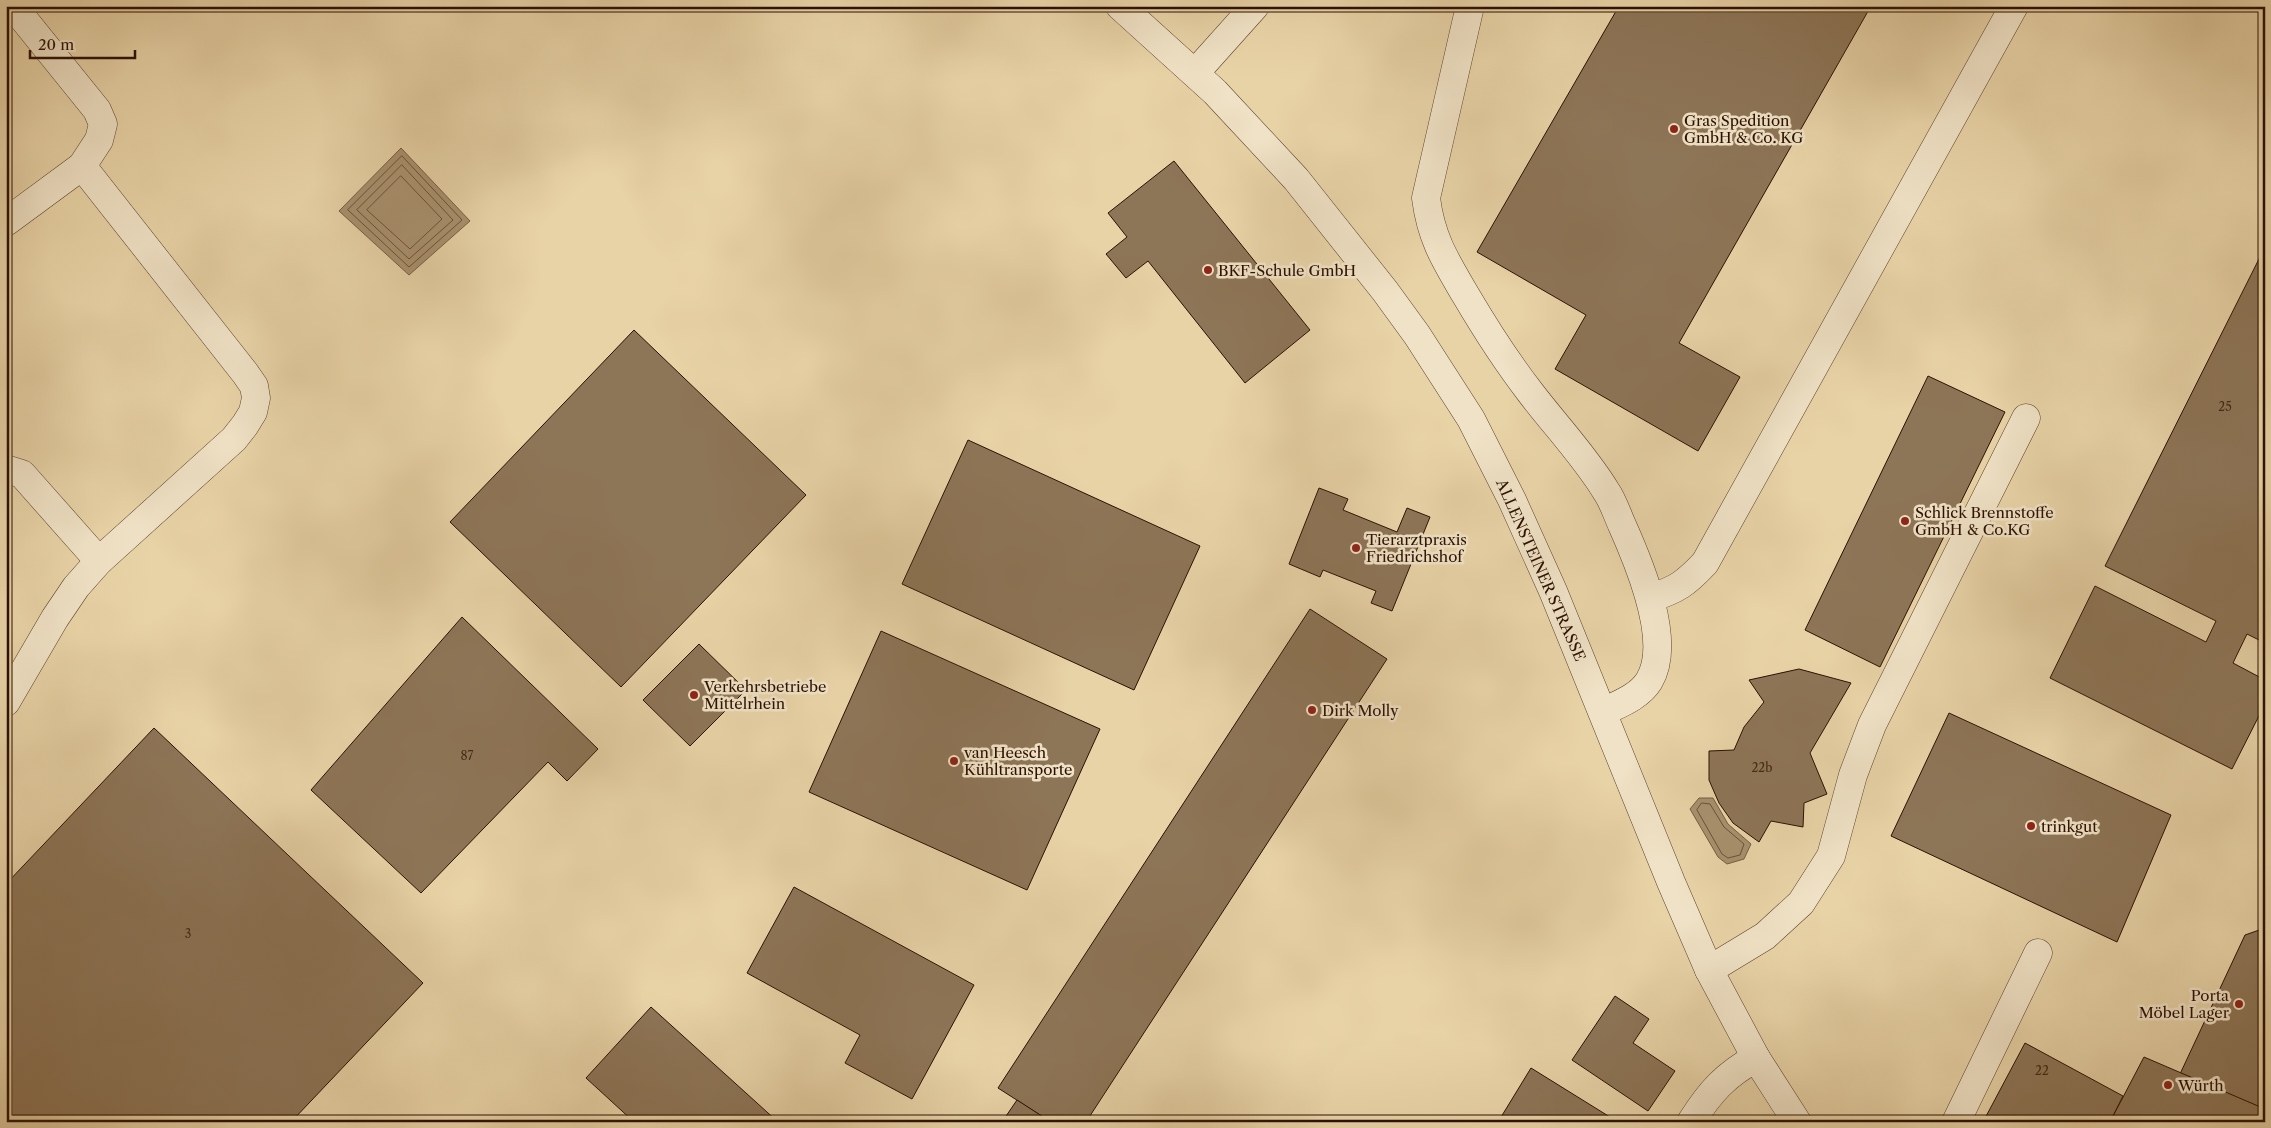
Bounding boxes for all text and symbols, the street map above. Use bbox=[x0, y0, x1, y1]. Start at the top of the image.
scale bar bbox=[30, 28, 135, 60]
text: 20 m bbox=[38, 35, 74, 54]
place label: Gras Spedition GmbH & Co. KG bbox=[1684, 111, 1803, 147]
marker: Gras Spedition GmbH & Co. KG bbox=[1668, 123, 1680, 135]
place label: BKF-Schule GmbH bbox=[1218, 261, 1356, 280]
marker: BKF-Schule GmbH bbox=[1202, 264, 1214, 276]
house number: 25 bbox=[2218, 399, 2232, 414]
street label: ALLENSTEINER STRASSE bbox=[1492, 475, 1590, 664]
place label: Schlick Brennstoffe GmbH & Co.KG bbox=[1915, 503, 2054, 539]
marker: Schlick Brennstoffe GmbH & Co.KG bbox=[1899, 515, 1911, 527]
place label: Tierarztpraxis Friedrichshof bbox=[1366, 530, 1467, 566]
marker: Tierarztpraxis Friedrichshof bbox=[1350, 542, 1362, 554]
place label: Verkehrsbetriebe Mittelrhein bbox=[703, 677, 826, 713]
marker: Verkehrsbetriebe Mittelrhein bbox=[688, 689, 700, 701]
place label: Dirk Molly bbox=[1322, 701, 1399, 720]
marker: Dirk Molly bbox=[1306, 704, 1318, 716]
place label: van Heesch Kühltransporte bbox=[963, 743, 1072, 779]
house number: 87 bbox=[460, 748, 474, 763]
marker: van Heesch Kühltransporte bbox=[948, 755, 960, 767]
house number: 22b bbox=[1751, 760, 1773, 775]
place label: trinkgut bbox=[2041, 817, 2098, 836]
marker: trinkgut bbox=[2025, 820, 2037, 832]
house number: 3 bbox=[185, 926, 191, 941]
place label: Porta Möbel Lager bbox=[2139, 986, 2230, 1022]
marker: Porta Möbel Lager bbox=[2233, 998, 2245, 1010]
house number: 22 bbox=[2035, 1063, 2049, 1078]
place label: Würth bbox=[2177, 1076, 2224, 1095]
marker: Würth bbox=[2162, 1079, 2174, 1091]

